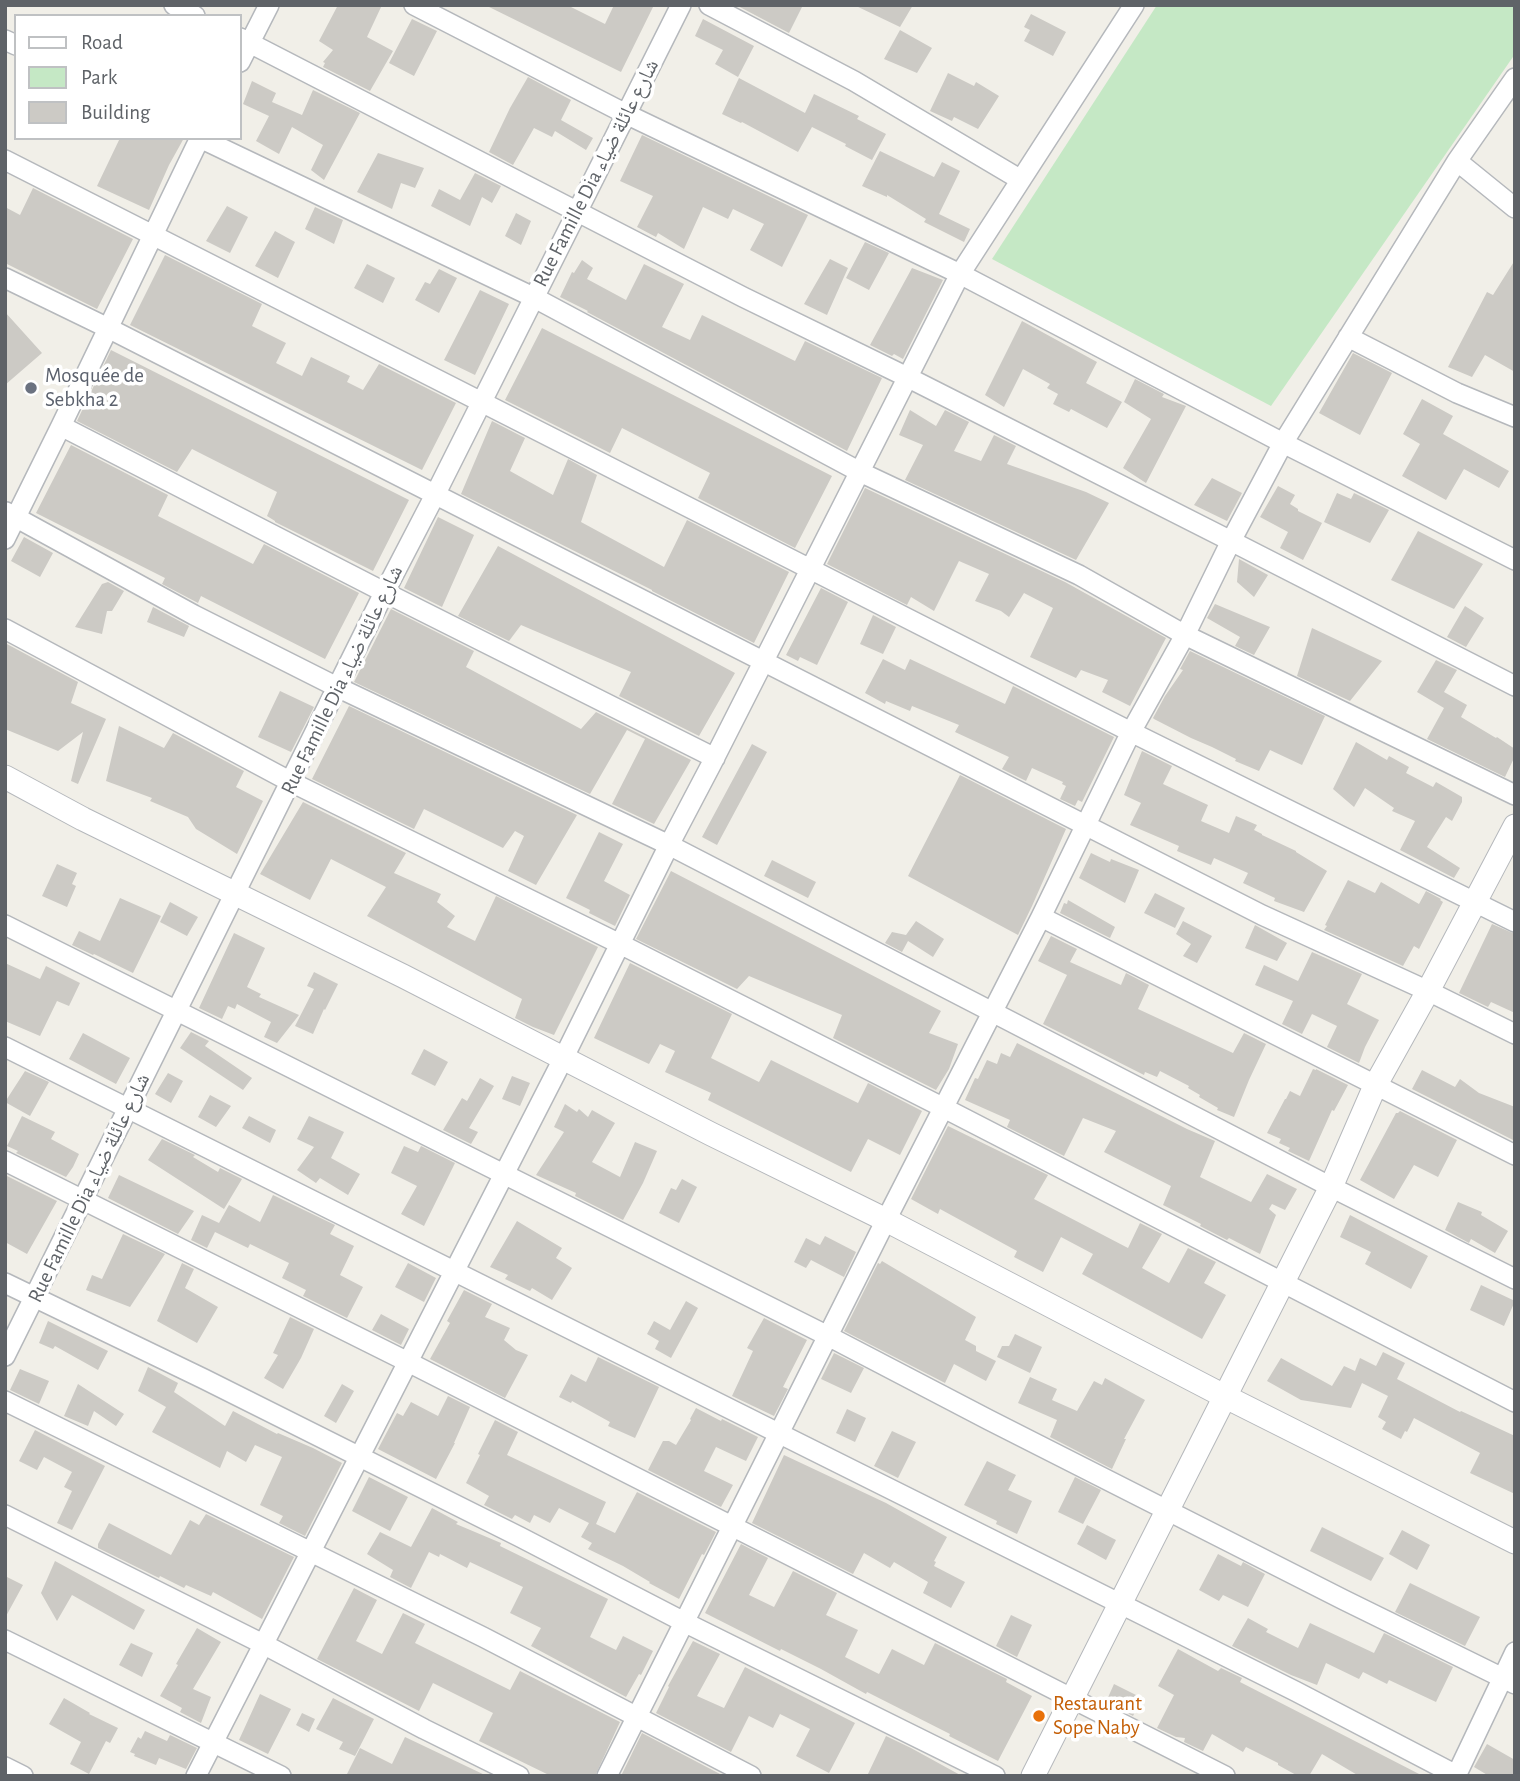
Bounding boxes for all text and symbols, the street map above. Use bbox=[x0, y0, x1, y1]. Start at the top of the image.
legend bbox=[14, 14, 242, 140]
text: Road bbox=[81, 32, 123, 53]
street label: Rue Famille Dia شارع عائلة ضياء bbox=[528, 55, 664, 291]
text: Park bbox=[81, 67, 117, 88]
text: Building bbox=[81, 102, 150, 123]
place label: Mosquée de Sebkha 2 bbox=[45, 363, 144, 413]
marker: Mosquée de Sebkha 2 bbox=[23, 380, 39, 396]
street label: Rue Famille Dia شارع عائلة ضياء bbox=[275, 561, 409, 799]
street label: Rue Famille Dia شارع عائلة ضياء bbox=[22, 1069, 156, 1307]
place label: Restaurant Sope Naby bbox=[1053, 1691, 1142, 1741]
marker: Restaurant Sope Naby bbox=[1031, 1708, 1047, 1724]

